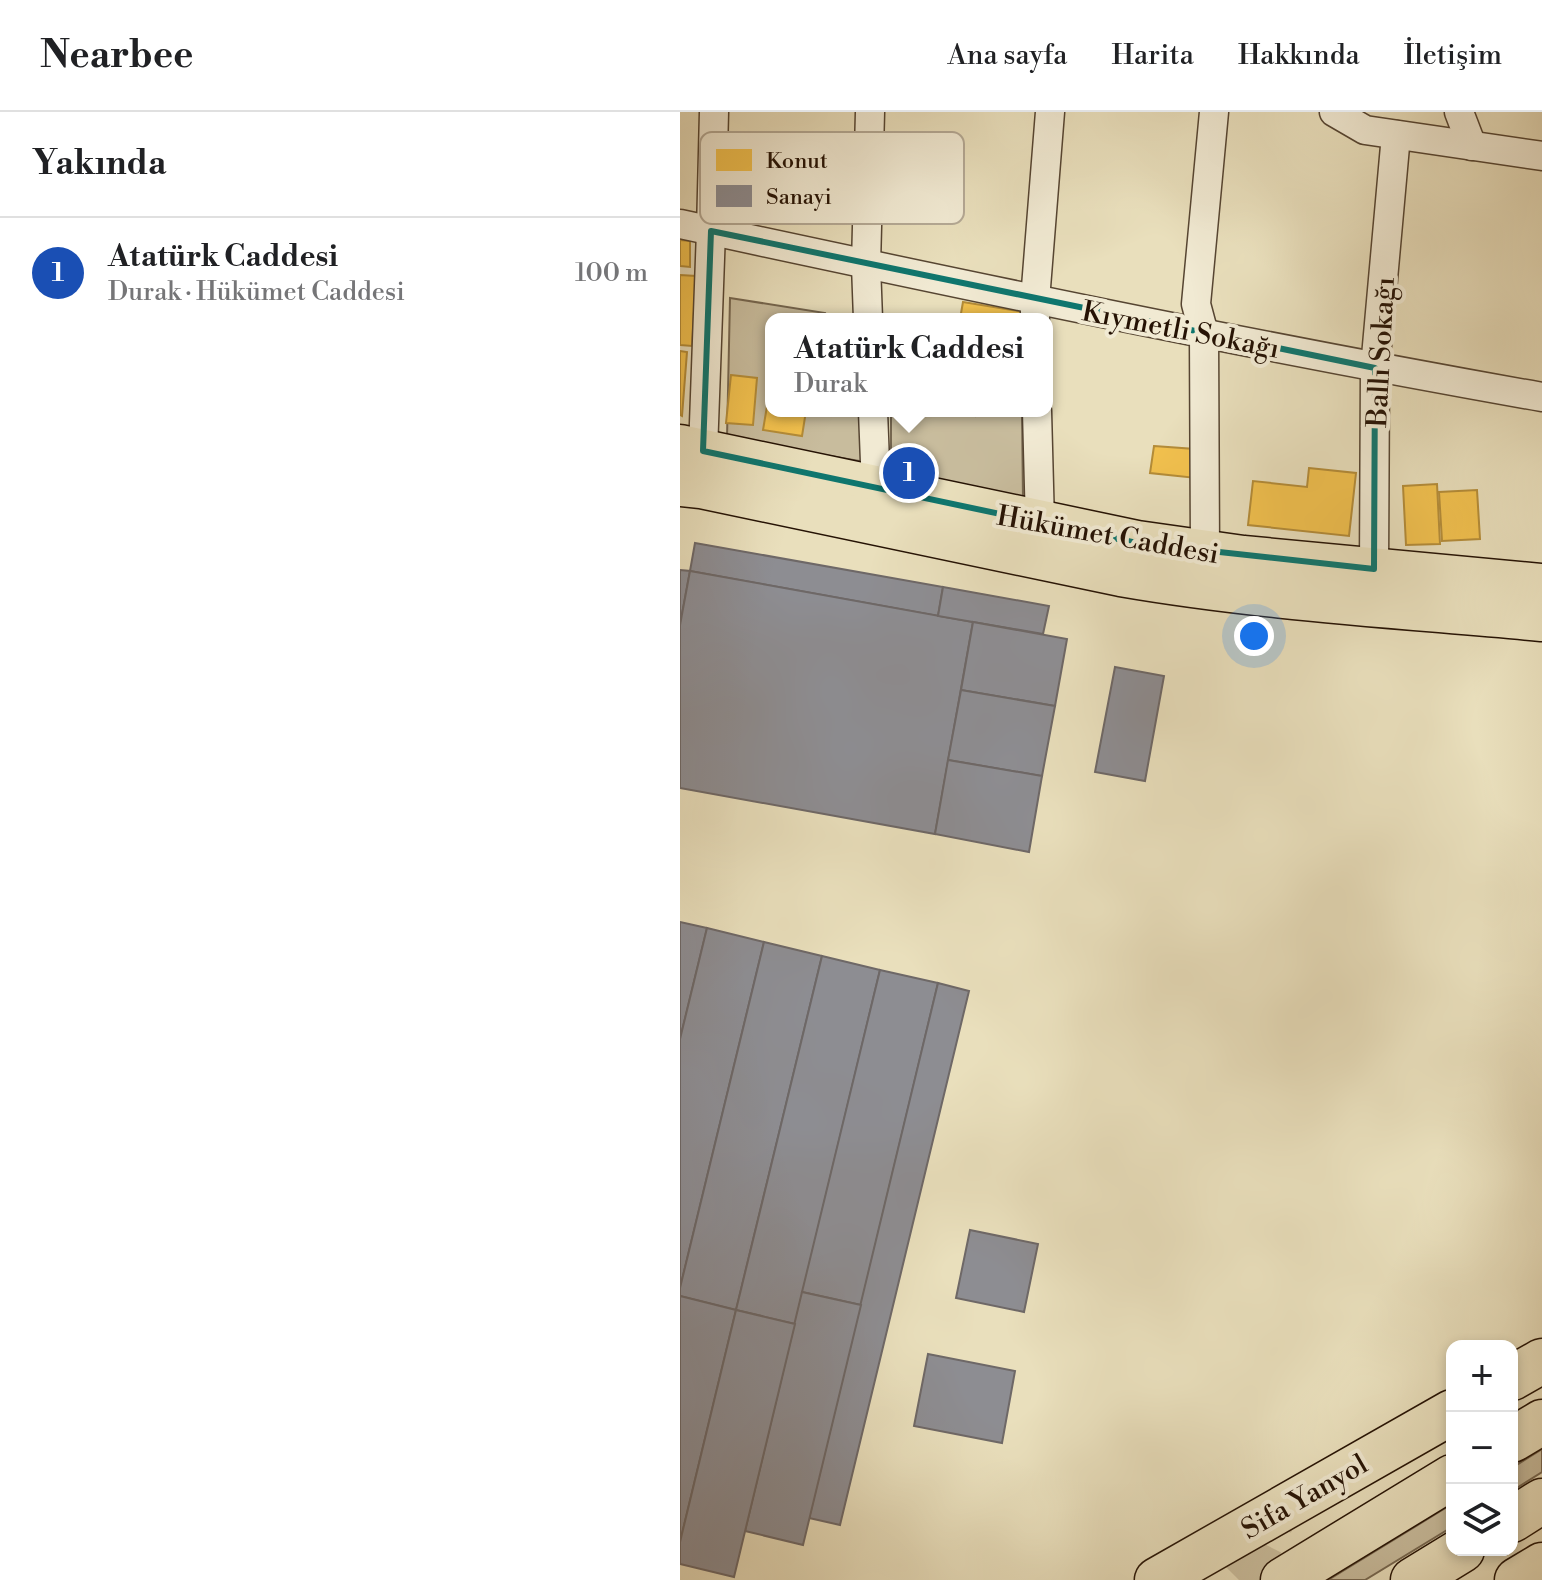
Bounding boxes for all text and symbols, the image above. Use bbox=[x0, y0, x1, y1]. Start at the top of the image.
text: Nearbee bbox=[40, 32, 193, 79]
text: Ana sayfa bbox=[948, 38, 1067, 73]
text: Harita bbox=[1111, 38, 1194, 73]
text: Hakkında bbox=[1238, 38, 1360, 73]
text: İletişim bbox=[1404, 38, 1502, 73]
legend bbox=[700, 132, 964, 224]
text: Yakında bbox=[32, 143, 166, 185]
text: Konut bbox=[766, 148, 828, 175]
text: Sanayi bbox=[766, 184, 832, 211]
text: Atatürk Caddesi bbox=[108, 238, 338, 276]
text: 1 bbox=[52, 257, 64, 289]
text: 100 m bbox=[575, 257, 648, 289]
text: Durak · Hükümet Caddesi bbox=[108, 276, 405, 308]
street label: Ballı Sokağı bbox=[1360, 276, 1403, 429]
street label: Kıymetli Sokağı bbox=[1079, 294, 1283, 367]
popup bbox=[765, 313, 1053, 417]
text: Atatürk Caddesi bbox=[794, 330, 1024, 368]
text: Durak bbox=[794, 368, 867, 400]
pin: 1 bbox=[883, 443, 935, 503]
street label: Hükümet Caddesi bbox=[994, 499, 1222, 572]
your location bbox=[1234, 616, 1274, 656]
map controls bbox=[1446, 1340, 1518, 1556]
button: + bbox=[1446, 1340, 1518, 1412]
button: − bbox=[1446, 1412, 1518, 1484]
street label: Sifa Yanyol bbox=[1235, 1447, 1374, 1547]
button: layers bbox=[1446, 1484, 1518, 1556]

